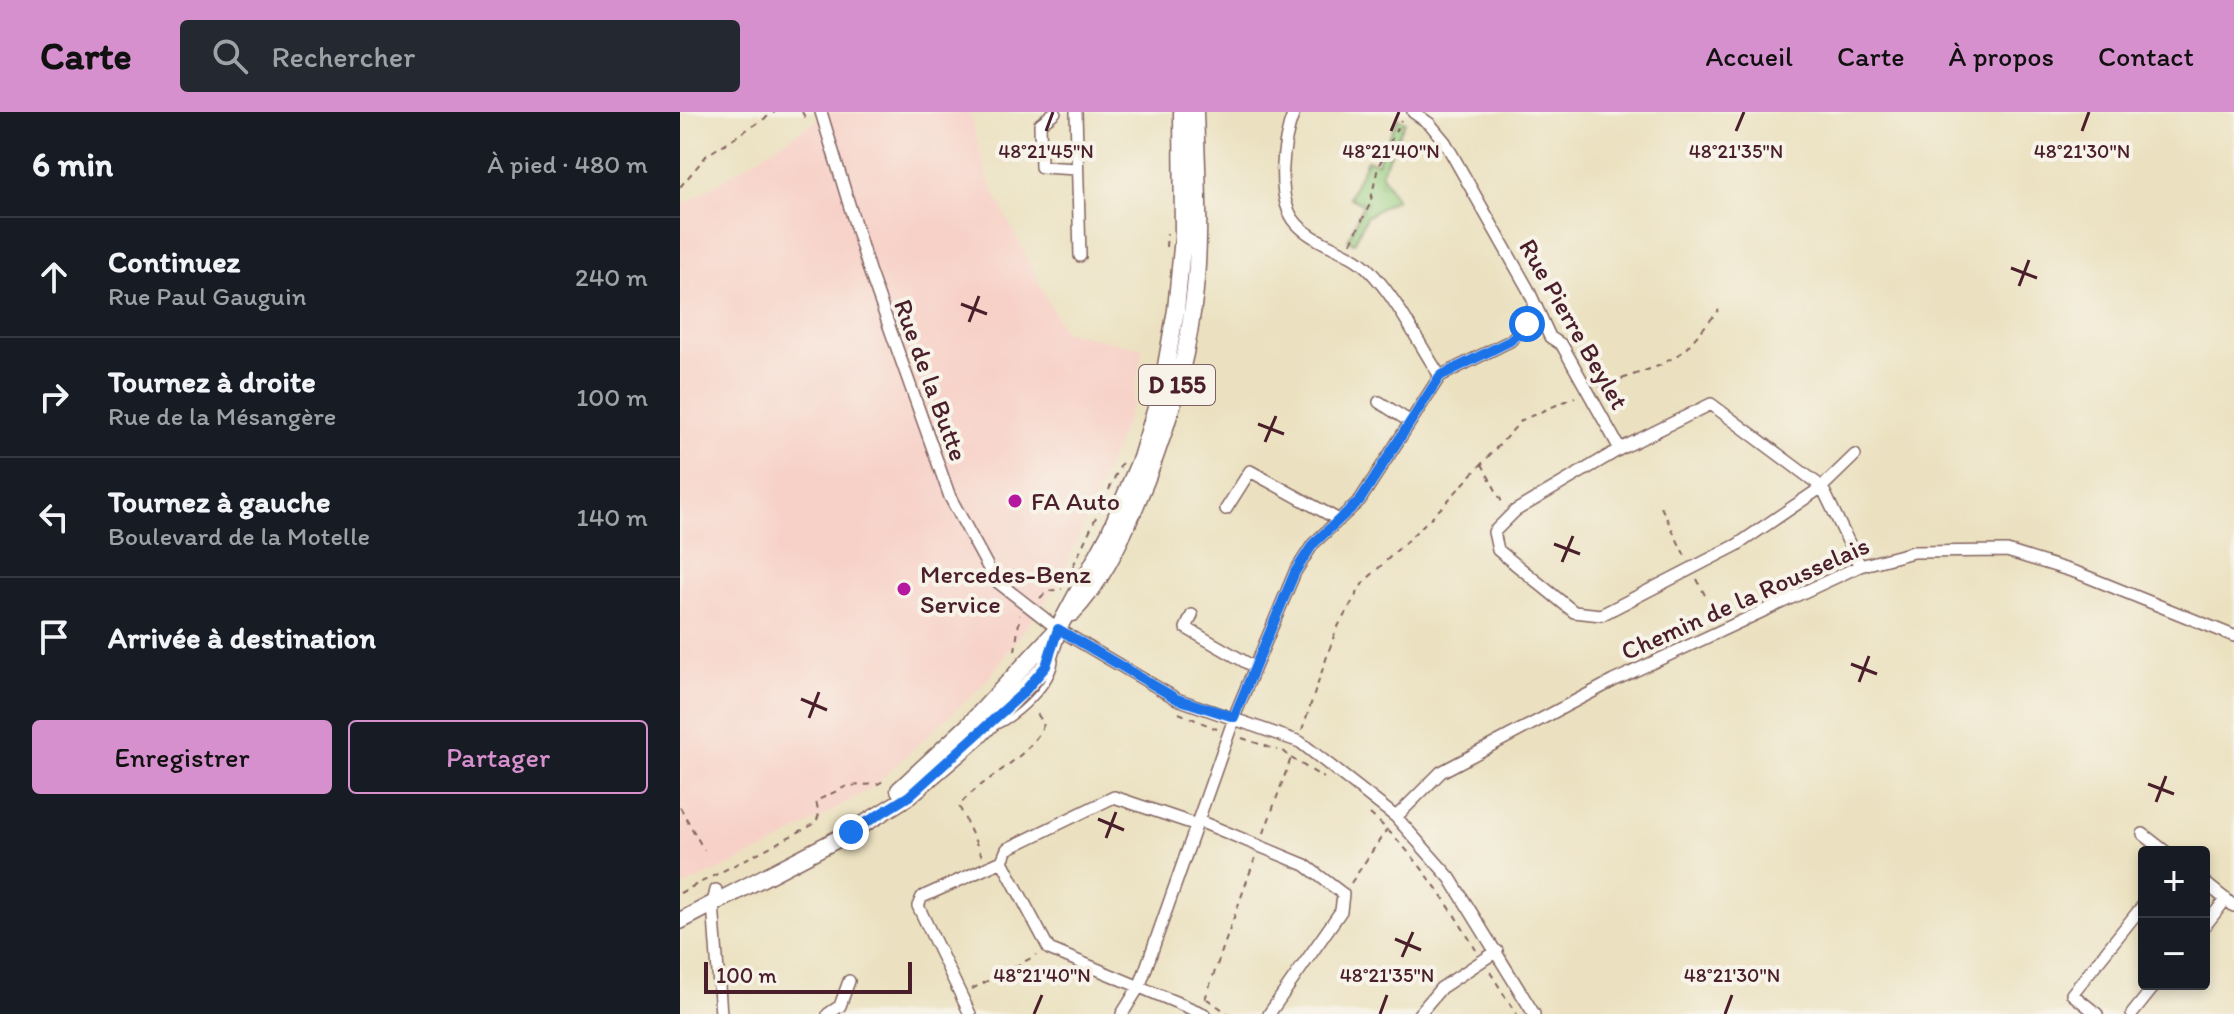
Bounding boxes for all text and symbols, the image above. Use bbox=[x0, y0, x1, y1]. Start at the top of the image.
search box bbox=[180, 20, 740, 92]
text: Carte bbox=[40, 33, 132, 79]
icon: search bbox=[208, 34, 252, 78]
text: Rechercher bbox=[272, 38, 415, 75]
text: Accueil bbox=[1705, 39, 1793, 73]
text: Carte bbox=[1837, 39, 1905, 73]
text: À propos bbox=[1949, 39, 2054, 73]
text: Contact bbox=[2098, 39, 2194, 73]
text: 48°21'45"N bbox=[998, 139, 1094, 163]
text: 48°21'40"N bbox=[1342, 139, 1440, 163]
text: 48°21'35"N bbox=[1689, 139, 1783, 163]
text: 48°21'30"N bbox=[2034, 139, 2130, 163]
text: 6 min bbox=[32, 144, 113, 185]
text: À pied · 480 m bbox=[487, 148, 648, 180]
street label: Rue Pierre Beylet bbox=[1512, 233, 1636, 415]
text: Continuez bbox=[108, 243, 240, 280]
icon: ahead bbox=[32, 255, 76, 299]
text: 240 m bbox=[575, 261, 648, 293]
text: Rue Paul Gauguin bbox=[108, 280, 306, 312]
street label: Rue de la Butte bbox=[887, 295, 975, 465]
route start bbox=[1509, 306, 1545, 342]
text: Tournez à droite bbox=[108, 363, 316, 400]
road number: D 155 bbox=[1139, 365, 1215, 405]
icon: right bbox=[32, 375, 76, 419]
text: 100 m bbox=[576, 381, 648, 413]
text: Rue de la Mésangère bbox=[108, 400, 336, 432]
text: Tournez à gauche bbox=[108, 483, 330, 520]
place label: FA Auto bbox=[1031, 485, 1120, 517]
marker: FA Auto bbox=[1006, 492, 1024, 510]
icon: left bbox=[32, 495, 76, 539]
text: 140 m bbox=[577, 501, 648, 533]
text: Boulevard de la Motelle bbox=[108, 520, 370, 552]
street label: Chemin de la Rousselais bbox=[1616, 529, 1874, 667]
place label: Mercedes-Benz Service bbox=[920, 558, 1091, 620]
marker: Mercedes-Benz Service bbox=[895, 580, 913, 598]
icon: arrive bbox=[32, 615, 76, 659]
text: Arrivée à destination bbox=[108, 619, 376, 656]
button: Enregistrer bbox=[32, 720, 332, 794]
button: Partager bbox=[348, 720, 648, 794]
route end bbox=[833, 814, 869, 850]
map controls bbox=[2138, 846, 2210, 990]
button: + bbox=[2138, 846, 2210, 918]
button: − bbox=[2138, 918, 2210, 990]
scale bar bbox=[704, 958, 912, 994]
text: 100 m bbox=[716, 962, 777, 989]
text: 48°21'40"N bbox=[993, 963, 1091, 987]
text: 48°21'35"N bbox=[1340, 963, 1434, 987]
text: 48°21'30"N bbox=[1684, 963, 1780, 987]

